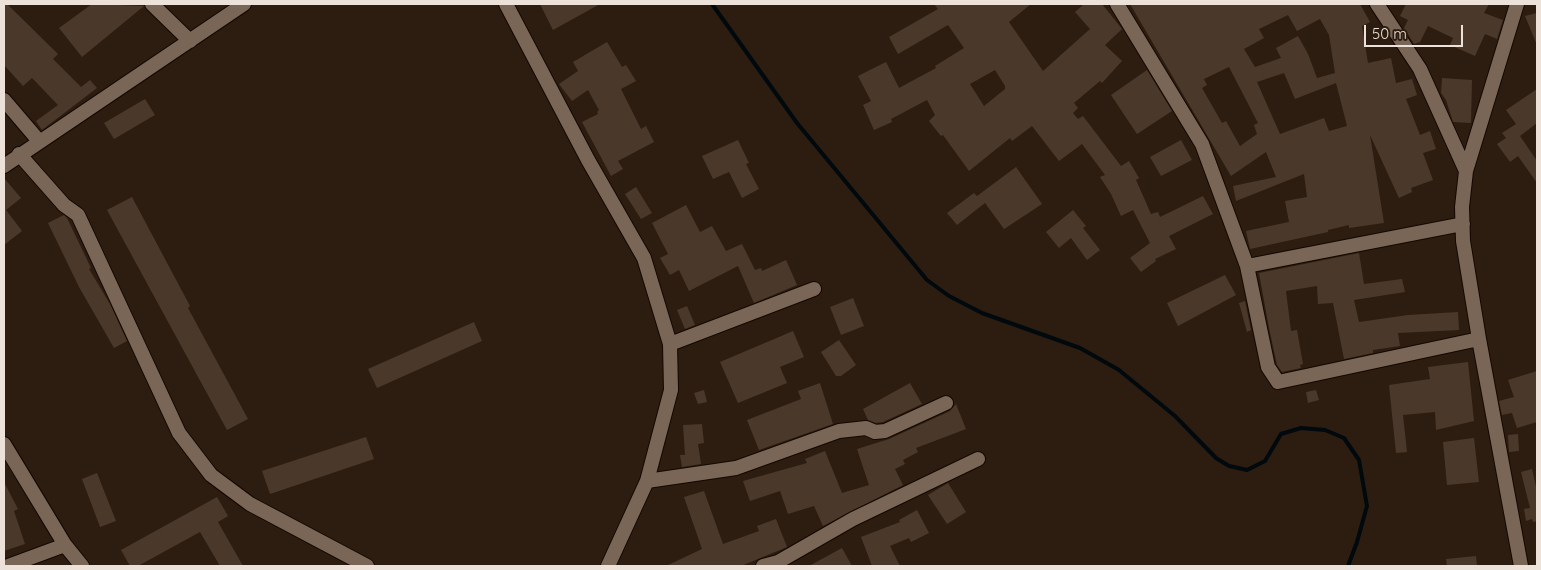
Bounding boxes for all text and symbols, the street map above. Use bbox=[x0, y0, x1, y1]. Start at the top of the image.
scale bar bbox=[1366, 15, 1465, 47]
text: 50 m bbox=[1372, 24, 1407, 43]

